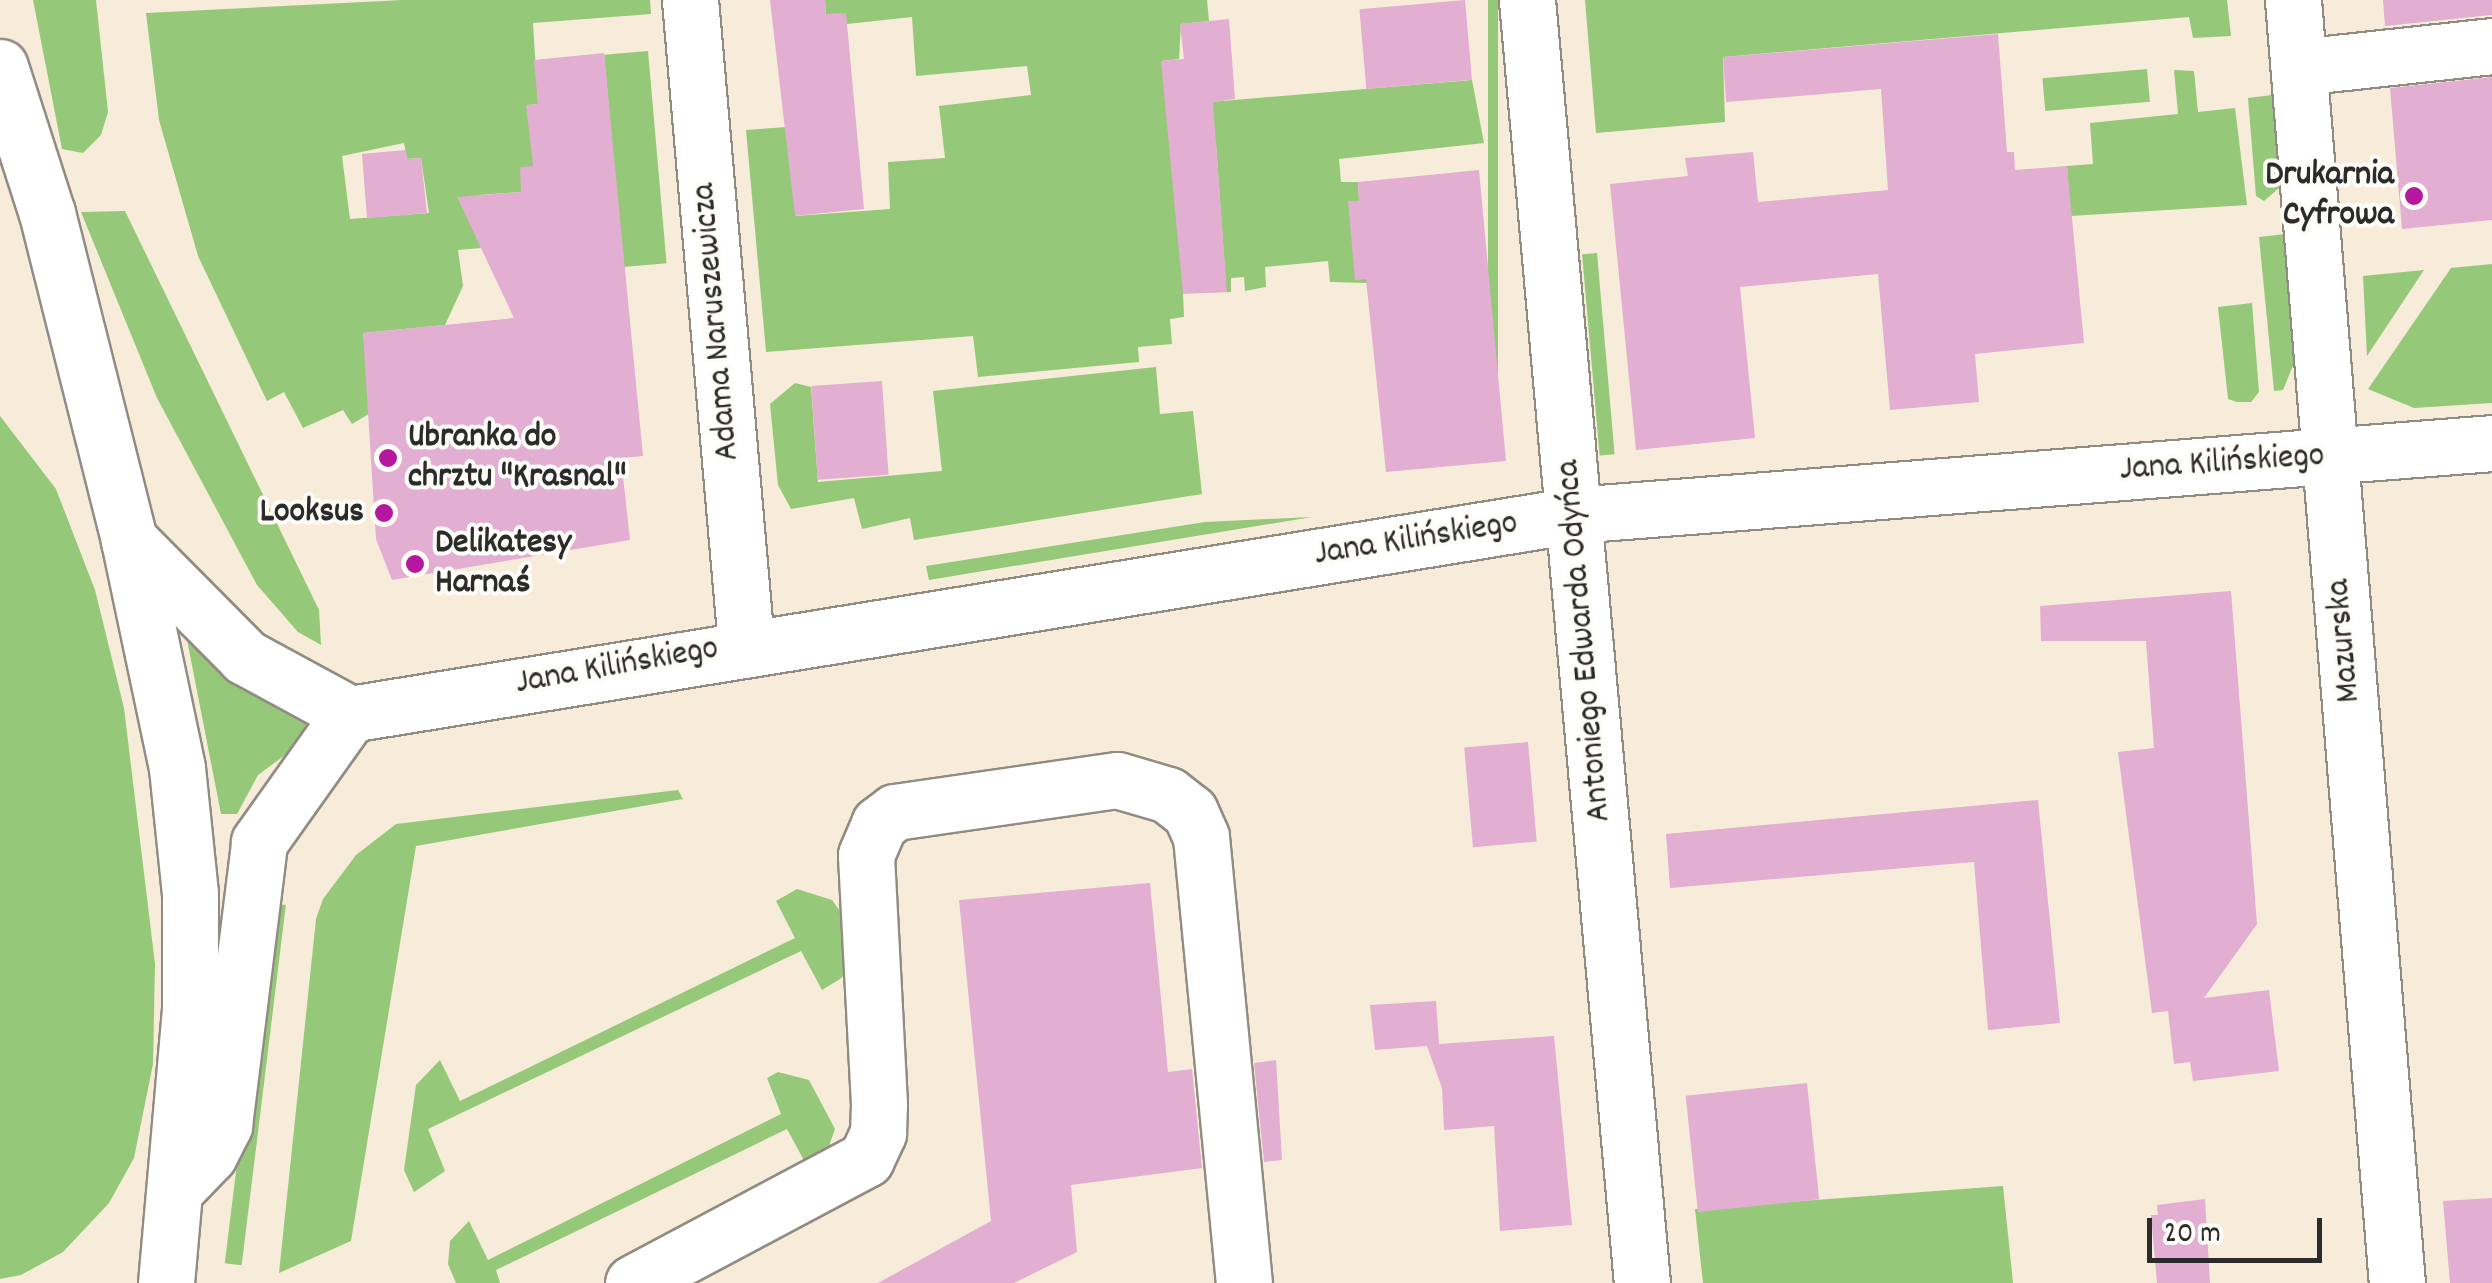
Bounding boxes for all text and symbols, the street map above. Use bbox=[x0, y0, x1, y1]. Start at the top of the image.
place label: Drukarnia Cyfrowa bbox=[2265, 155, 2394, 237]
street label: Adama Naruszewicza bbox=[684, 182, 750, 462]
marker: Drukarnia Cyfrowa bbox=[2403, 185, 2425, 207]
place label: Ubranka do chrztu "Krasnal" bbox=[408, 417, 627, 499]
street label: Jana Kilińskiego bbox=[2118, 436, 2326, 492]
marker: Ubranka do chrztu "Krasnal" bbox=[377, 447, 399, 469]
street label: Antoniego Edwarda Odyńca bbox=[1548, 458, 1622, 824]
place label: Looksus bbox=[260, 492, 364, 534]
marker: Looksus bbox=[373, 502, 395, 524]
street label: Jana Kilińskiego bbox=[1311, 503, 1521, 577]
place label: Delikatesy Harnaś bbox=[435, 523, 571, 605]
marker: Delikatesy Harnaś bbox=[404, 553, 426, 575]
street label: Mazurska bbox=[2319, 578, 2371, 704]
street label: Jana Kilińskiego bbox=[512, 629, 722, 705]
scale bar bbox=[2152, 1198, 2327, 1260]
text: 20 m bbox=[2164, 1214, 2221, 1257]

